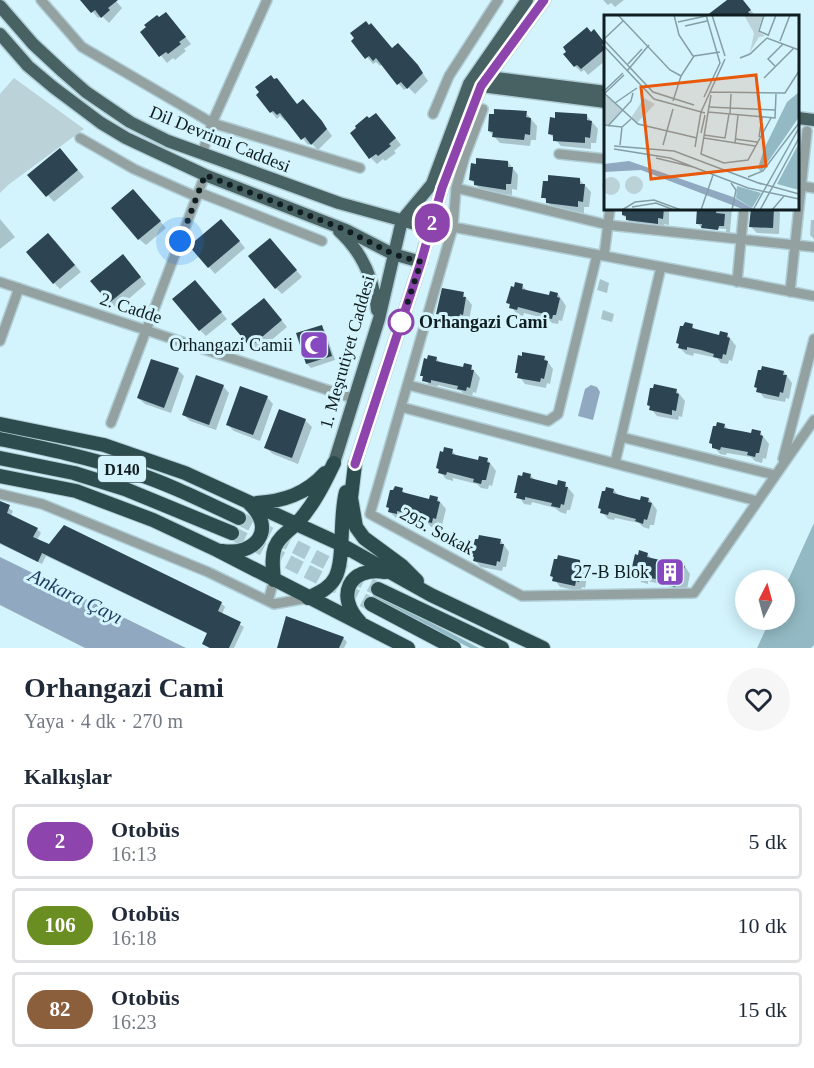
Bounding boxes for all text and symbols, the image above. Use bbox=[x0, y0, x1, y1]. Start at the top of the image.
inset map bbox=[604, 15, 799, 210]
street label: Dil Devrimi Caddesi bbox=[147, 102, 293, 176]
line badge: 2 bbox=[412, 204, 452, 242]
text: 2 bbox=[427, 211, 437, 235]
your location bbox=[165, 226, 195, 256]
street label: 1. Meşrutiyet Caddesi bbox=[316, 273, 378, 431]
street label: 2. Cadde bbox=[97, 289, 165, 327]
marker: Orhangazi Cami bbox=[388, 309, 414, 335]
place label: Orhangazi Cami bbox=[419, 312, 548, 332]
mosque icon: Orhangazi Camii bbox=[298, 329, 330, 361]
place label: Orhangazi Camii bbox=[170, 335, 293, 355]
road number: D140 bbox=[98, 456, 146, 482]
street label: 295. Sokak bbox=[397, 503, 477, 559]
building icon: 27-B Blok bbox=[654, 556, 686, 588]
place label: 27-B Blok bbox=[573, 562, 649, 582]
water label: Ankara Çayı bbox=[23, 563, 127, 629]
north arrow bbox=[735, 570, 795, 630]
map controls bbox=[735, 570, 795, 630]
button: heart bbox=[727, 668, 790, 731]
text: Orhangazi Cami bbox=[24, 672, 224, 703]
text: Yaya · 4 dk · 270 m bbox=[24, 710, 183, 732]
text: Kalkışlar bbox=[24, 764, 112, 789]
text: Otobüs bbox=[111, 817, 179, 842]
text: 2 bbox=[55, 829, 65, 853]
text: 5 dk bbox=[749, 829, 787, 854]
text: 16:13 bbox=[111, 843, 157, 865]
text: Otobüs bbox=[111, 901, 179, 926]
text: 106 bbox=[44, 913, 76, 937]
text: 10 dk bbox=[738, 913, 787, 938]
text: 16:18 bbox=[111, 927, 157, 949]
text: Otobüs bbox=[111, 985, 179, 1010]
text: 82 bbox=[50, 997, 71, 1021]
text: 15 dk bbox=[738, 997, 787, 1022]
text: 16:23 bbox=[111, 1011, 157, 1033]

